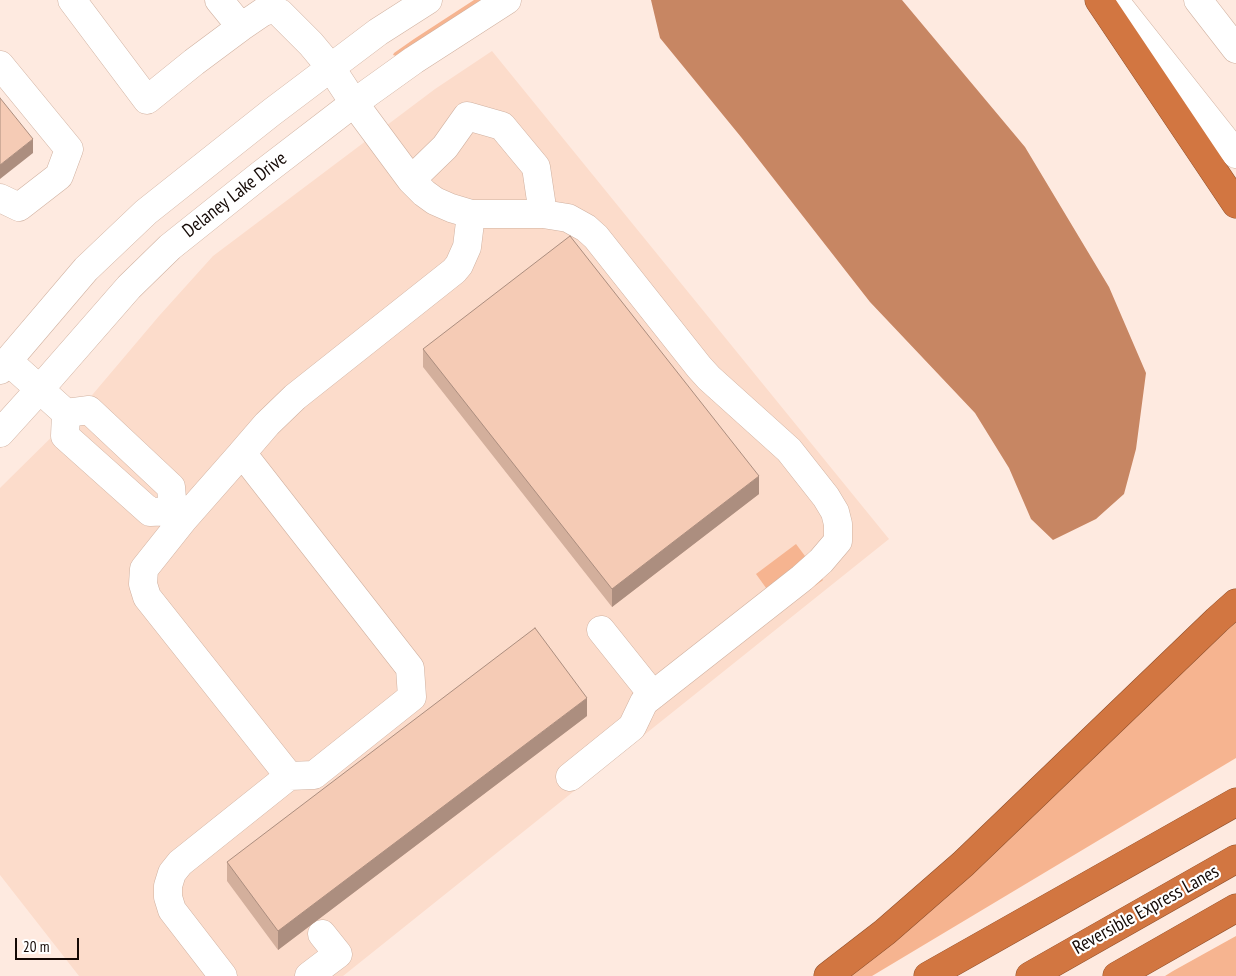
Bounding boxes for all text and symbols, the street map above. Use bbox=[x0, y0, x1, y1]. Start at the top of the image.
street label: Delaney Lake Drive bbox=[178, 147, 292, 243]
street label: Reversible Express Lanes bbox=[1069, 860, 1223, 960]
scale bar bbox=[18, 928, 81, 960]
text: 20 m bbox=[23, 937, 49, 956]

